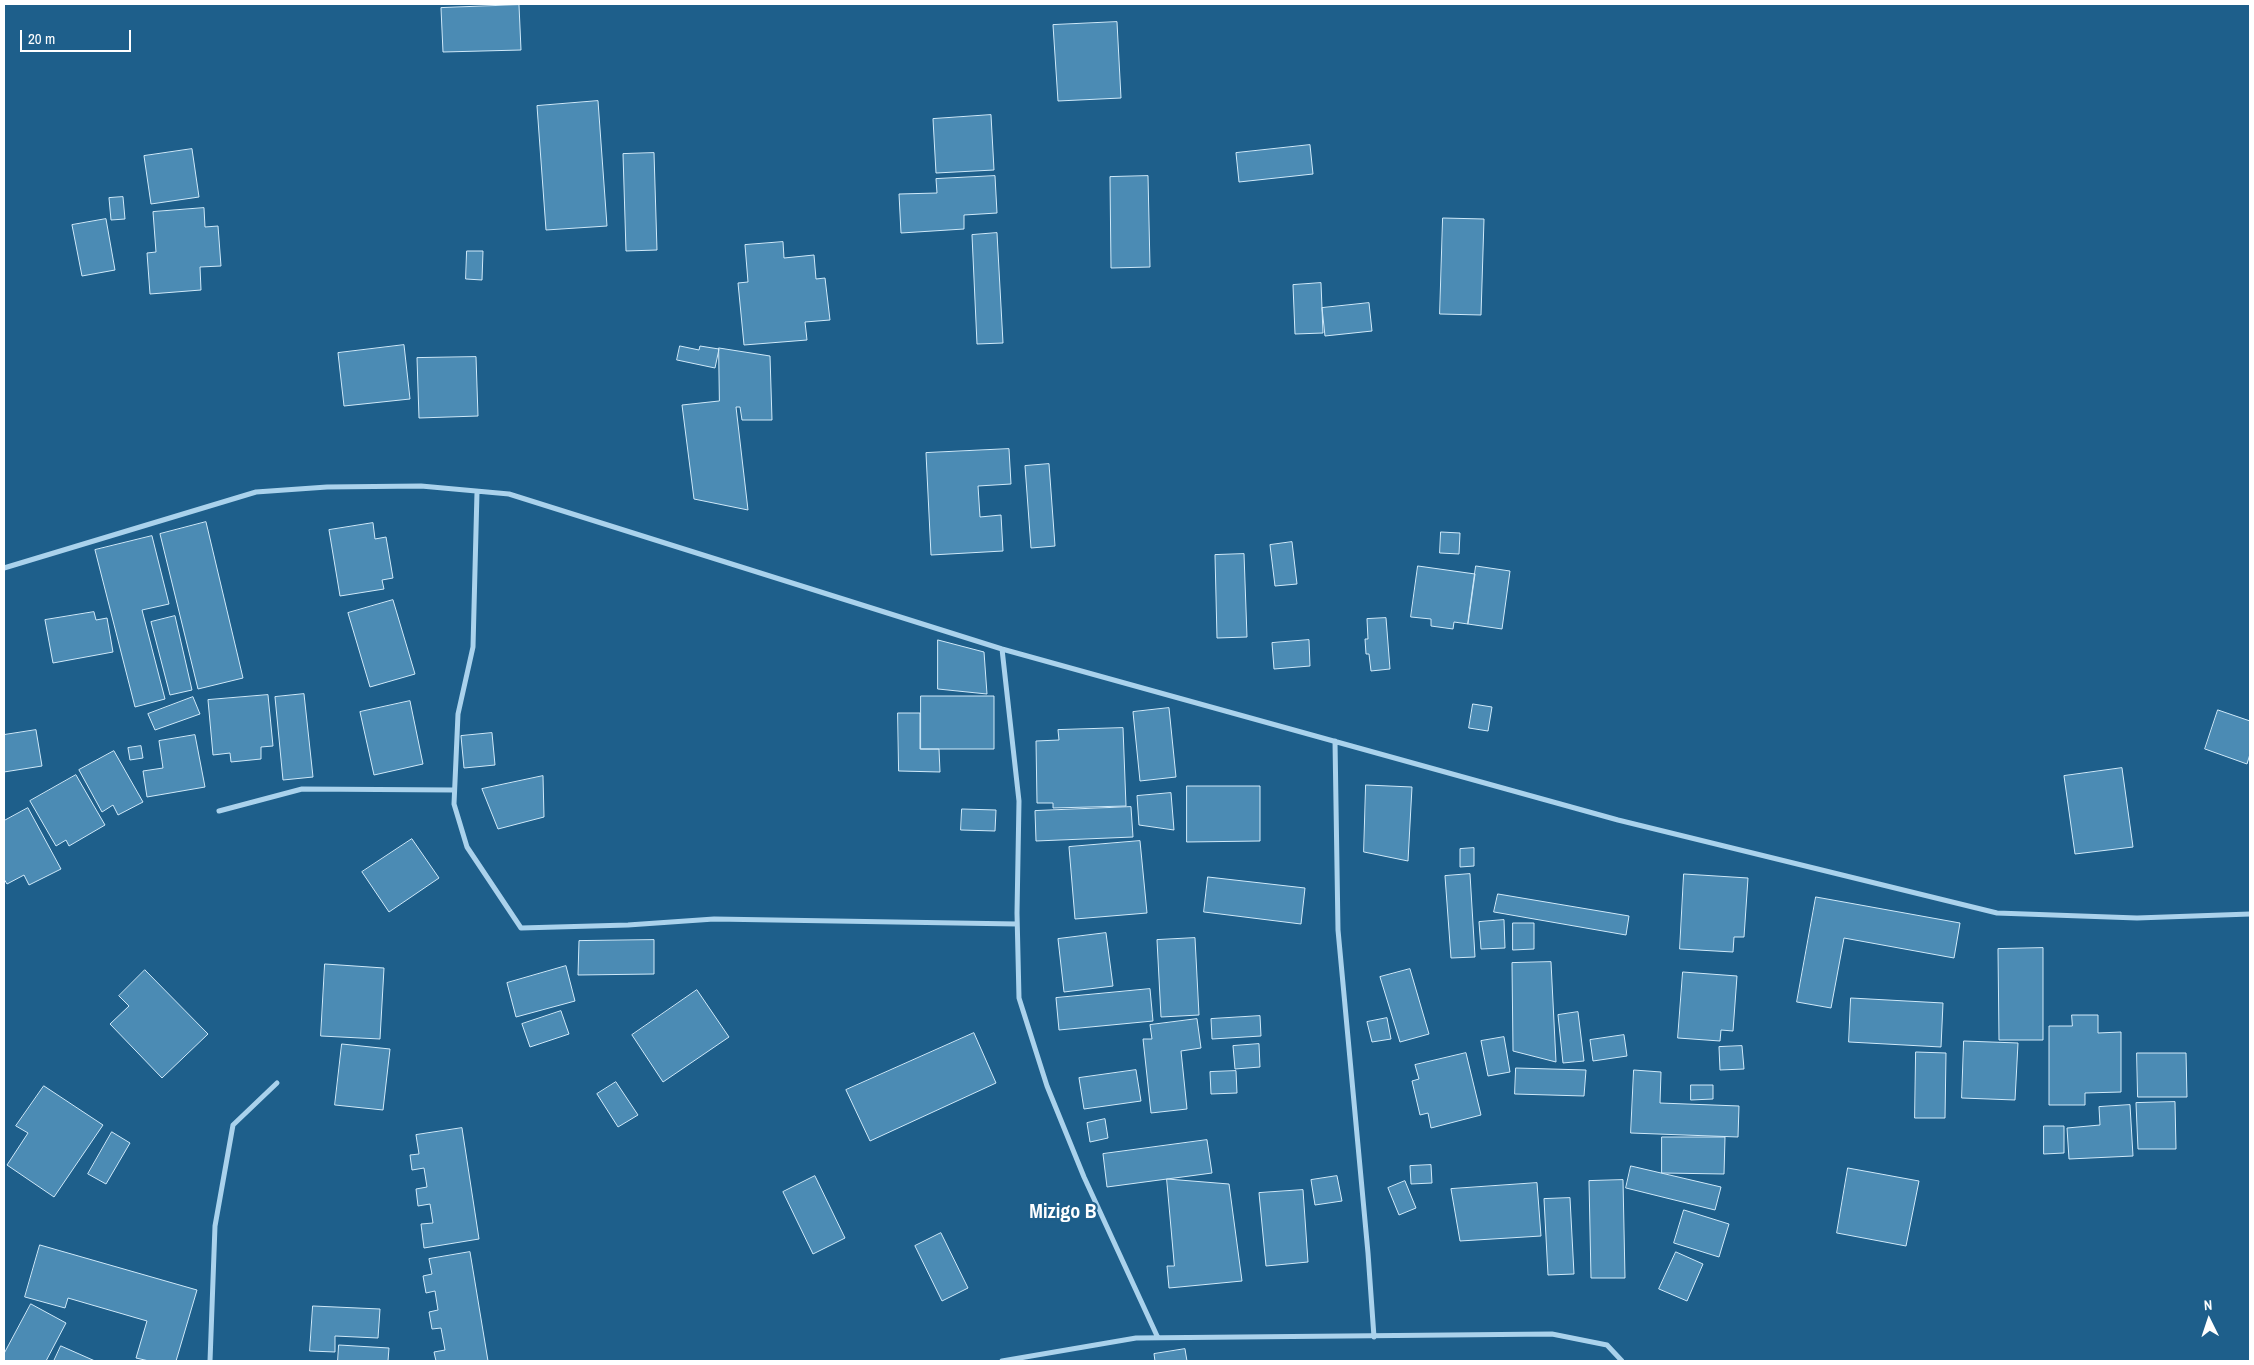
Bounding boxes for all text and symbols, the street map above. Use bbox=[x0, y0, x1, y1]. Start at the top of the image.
scale bar bbox=[22, 20, 134, 52]
text: 20 m bbox=[28, 28, 55, 49]
district label: Mizigo B bbox=[1029, 1201, 1097, 1225]
north arrow bbox=[2184, 1295, 2234, 1345]
text: N bbox=[2203, 1296, 2213, 1314]

